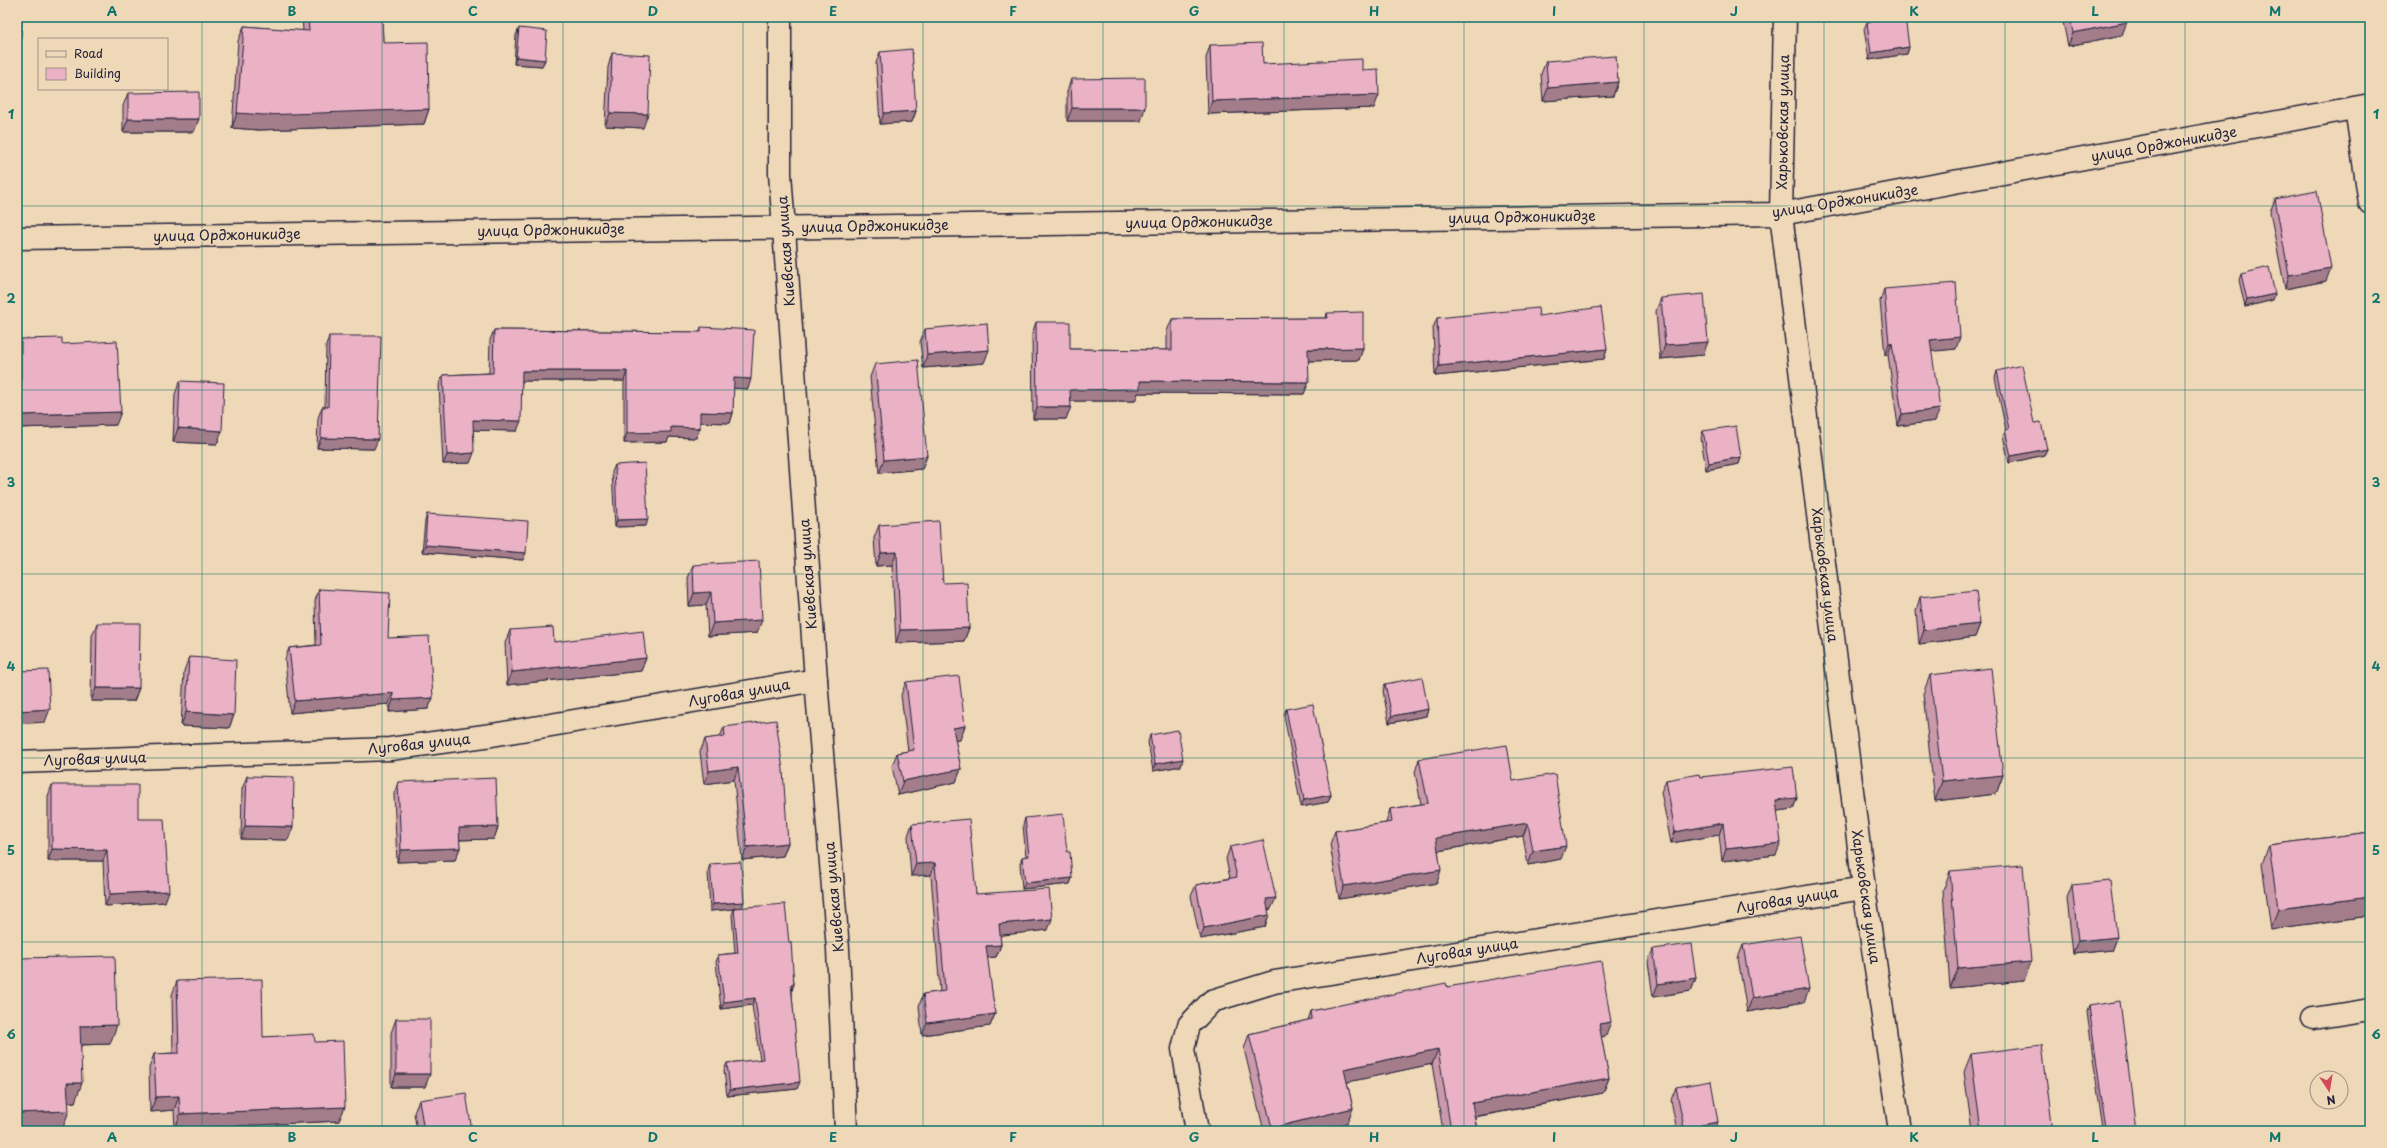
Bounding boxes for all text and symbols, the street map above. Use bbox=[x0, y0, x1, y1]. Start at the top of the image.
text: A bbox=[107, 1, 117, 20]
text: B bbox=[288, 1, 297, 20]
text: C bbox=[468, 1, 478, 20]
text: D bbox=[648, 1, 658, 20]
text: E bbox=[829, 1, 837, 20]
text: F bbox=[1009, 1, 1017, 20]
text: G bbox=[1189, 1, 1199, 20]
text: H bbox=[1369, 1, 1379, 20]
text: I bbox=[1552, 1, 1556, 20]
text: J bbox=[1730, 1, 1738, 20]
text: K bbox=[1909, 1, 1919, 20]
text: L bbox=[2091, 1, 2099, 20]
text: M bbox=[2269, 1, 2281, 20]
legend bbox=[38, 38, 168, 90]
text: Road bbox=[74, 44, 103, 62]
street label: Харьковская улица bbox=[1771, 54, 1794, 190]
text: Building bbox=[74, 64, 121, 82]
text: 1 bbox=[8, 104, 14, 123]
text: 1 bbox=[2373, 104, 2379, 123]
street label: улица Орджоникидзе bbox=[2089, 120, 2239, 167]
street label: улица Орджоникидзе bbox=[1770, 179, 1920, 222]
street label: Киевская улица bbox=[771, 195, 800, 307]
street label: улица Орджоникидзе bbox=[1448, 205, 1596, 228]
street label: улица Орджоникидзе bbox=[1125, 210, 1273, 233]
street label: улица Орджоникидзе bbox=[801, 214, 949, 237]
street label: улица Орджоникидзе bbox=[477, 218, 625, 241]
street label: улица Орджоникидзе bbox=[153, 223, 301, 246]
text: 2 bbox=[6, 288, 16, 307]
text: 2 bbox=[2371, 288, 2381, 307]
text: 3 bbox=[7, 472, 16, 491]
text: 3 bbox=[2372, 472, 2381, 491]
street label: Харьковская улица bbox=[1807, 507, 1844, 643]
street label: Киевская улица bbox=[793, 518, 822, 630]
text: 4 bbox=[7, 656, 16, 675]
text: 4 bbox=[2372, 656, 2381, 675]
street label: Луговая улица bbox=[686, 673, 792, 712]
street label: Луговая улица bbox=[367, 728, 471, 759]
street label: Луговая улица bbox=[43, 746, 147, 771]
street label: Харьковская улица bbox=[1847, 829, 1886, 965]
text: 5 bbox=[7, 840, 15, 859]
text: 5 bbox=[2372, 840, 2380, 859]
street label: Киевская улица bbox=[818, 841, 849, 953]
street label: Луговая улица bbox=[1734, 881, 1840, 918]
street label: Луговая улица bbox=[1414, 932, 1520, 969]
text: 6 bbox=[6, 1024, 16, 1043]
text: 6 bbox=[2371, 1024, 2381, 1043]
north arrow bbox=[2309, 1070, 2349, 1110]
text: N bbox=[2325, 1091, 2337, 1110]
text: A bbox=[107, 1127, 117, 1146]
text: B bbox=[288, 1127, 297, 1146]
text: C bbox=[468, 1127, 478, 1146]
text: D bbox=[648, 1127, 658, 1146]
text: E bbox=[829, 1127, 837, 1146]
text: F bbox=[1009, 1127, 1017, 1146]
text: G bbox=[1189, 1127, 1199, 1146]
text: H bbox=[1369, 1127, 1379, 1146]
text: I bbox=[1552, 1127, 1556, 1146]
text: J bbox=[1730, 1127, 1738, 1146]
text: K bbox=[1909, 1127, 1919, 1146]
text: L bbox=[2091, 1127, 2099, 1146]
text: M bbox=[2269, 1127, 2281, 1146]

